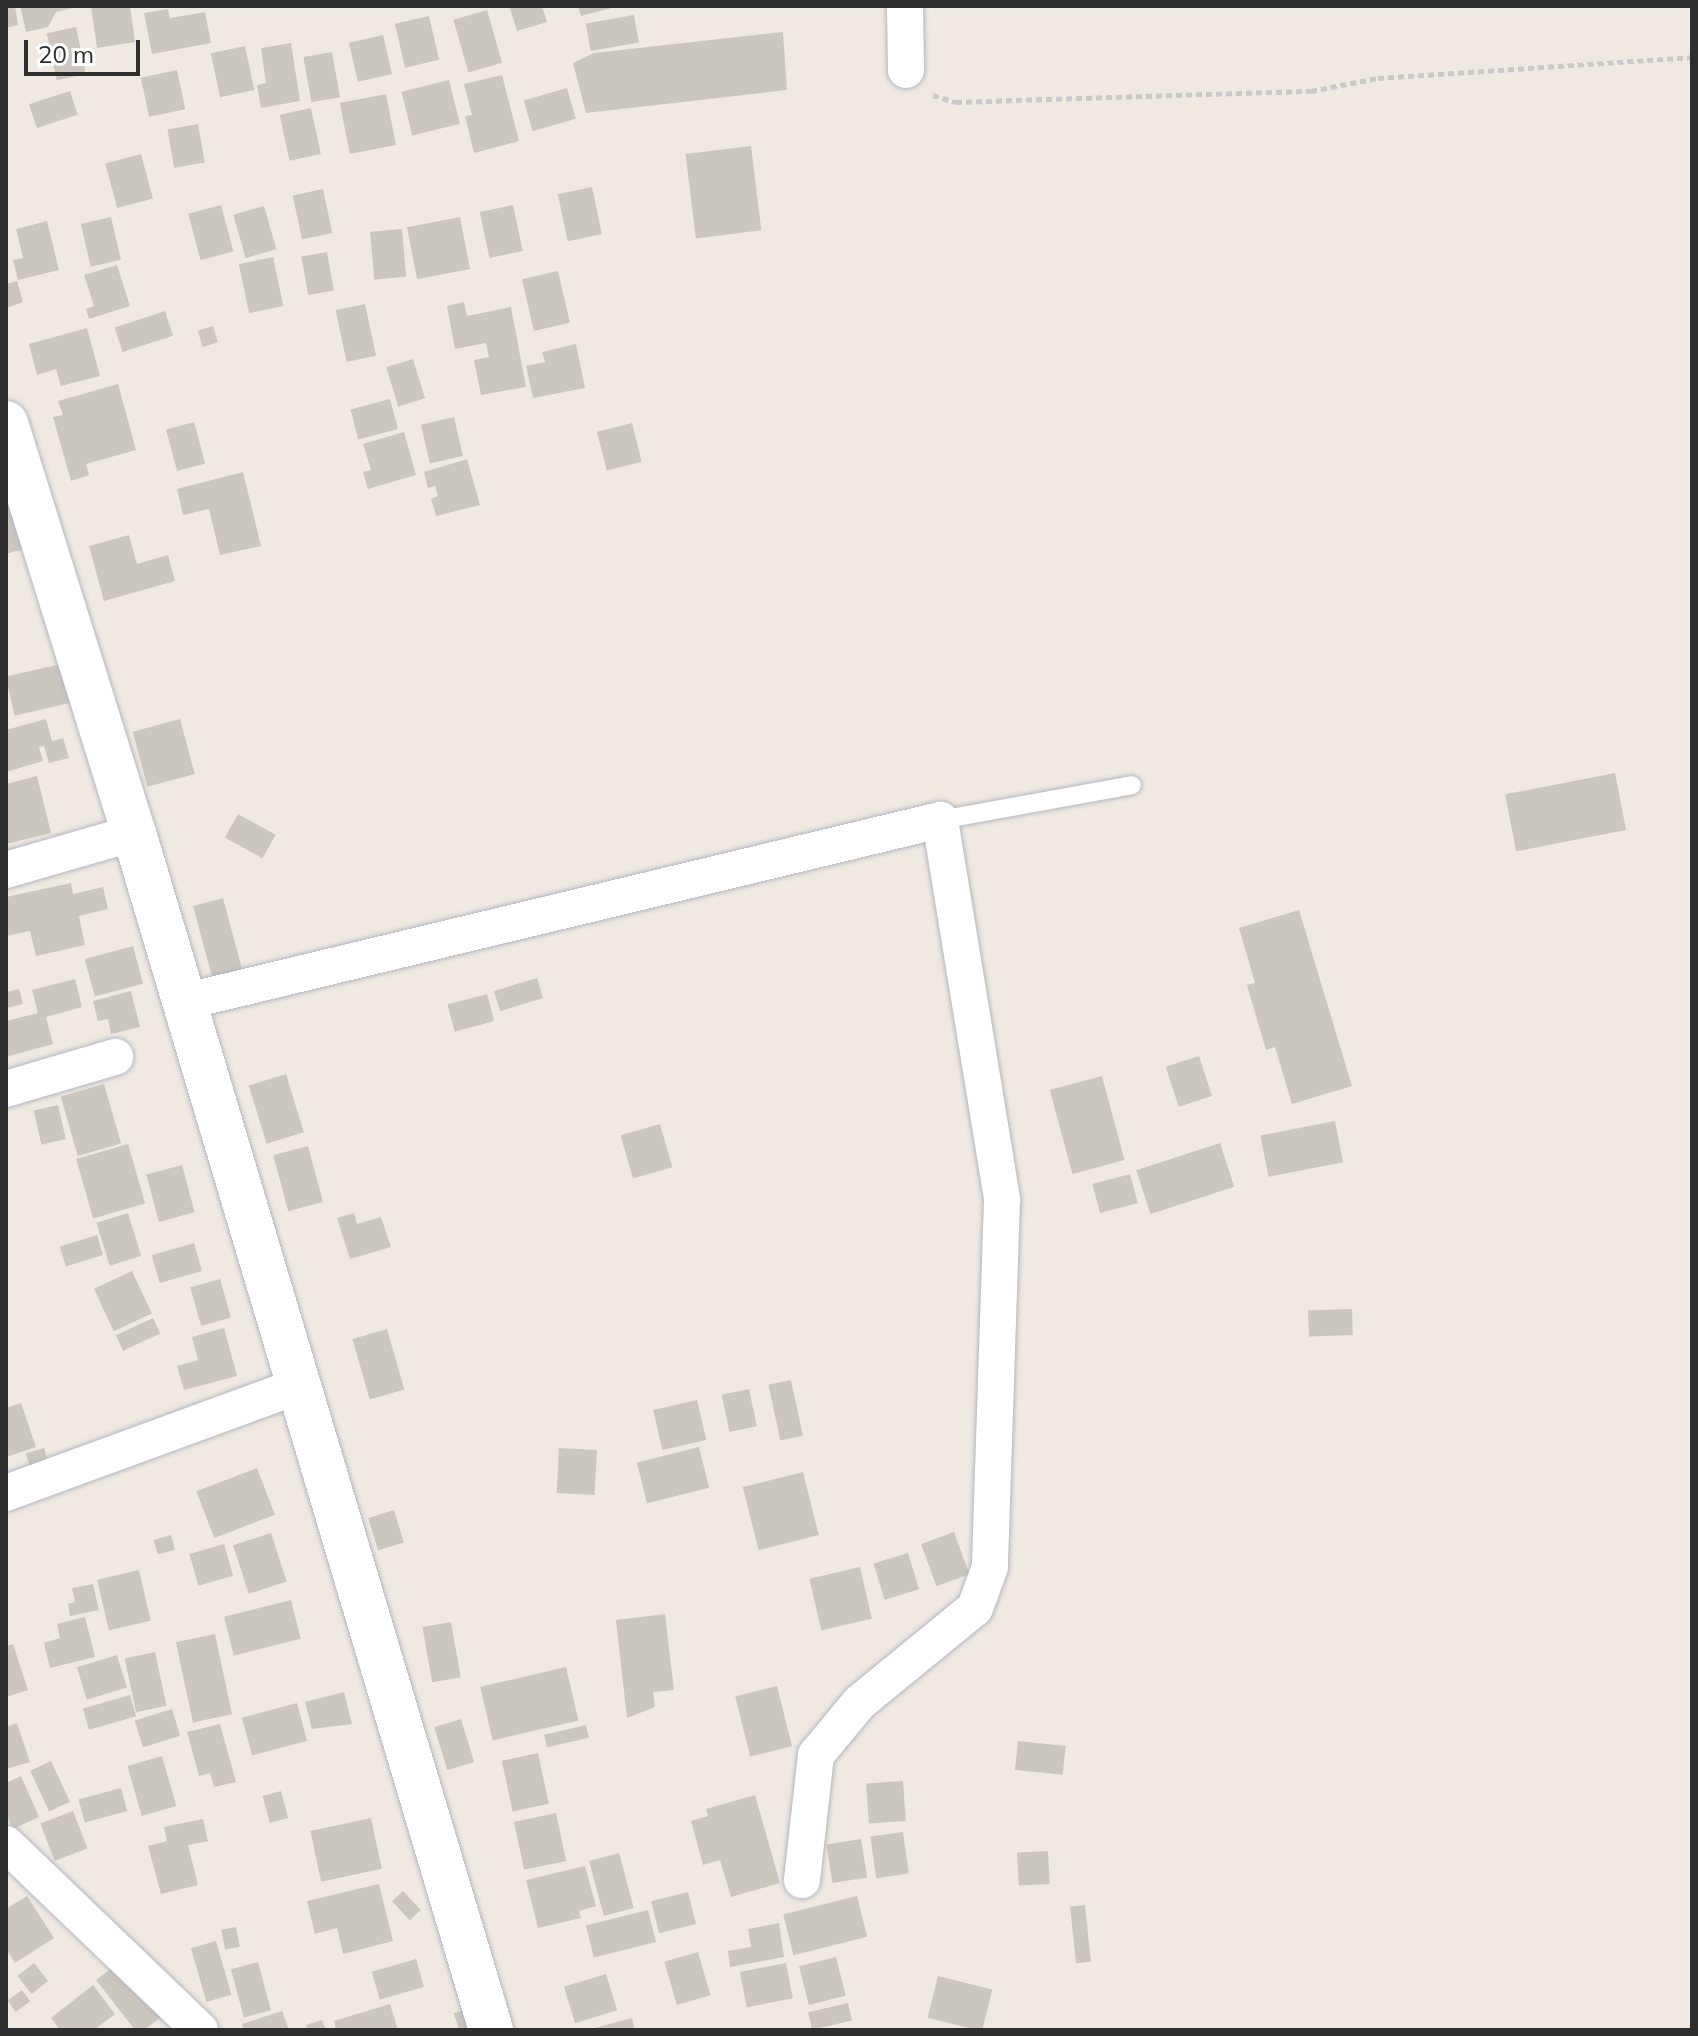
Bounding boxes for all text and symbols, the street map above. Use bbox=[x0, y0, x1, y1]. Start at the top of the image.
scale bar bbox=[28, 24, 144, 74]
text: 20 m bbox=[38, 39, 94, 69]

